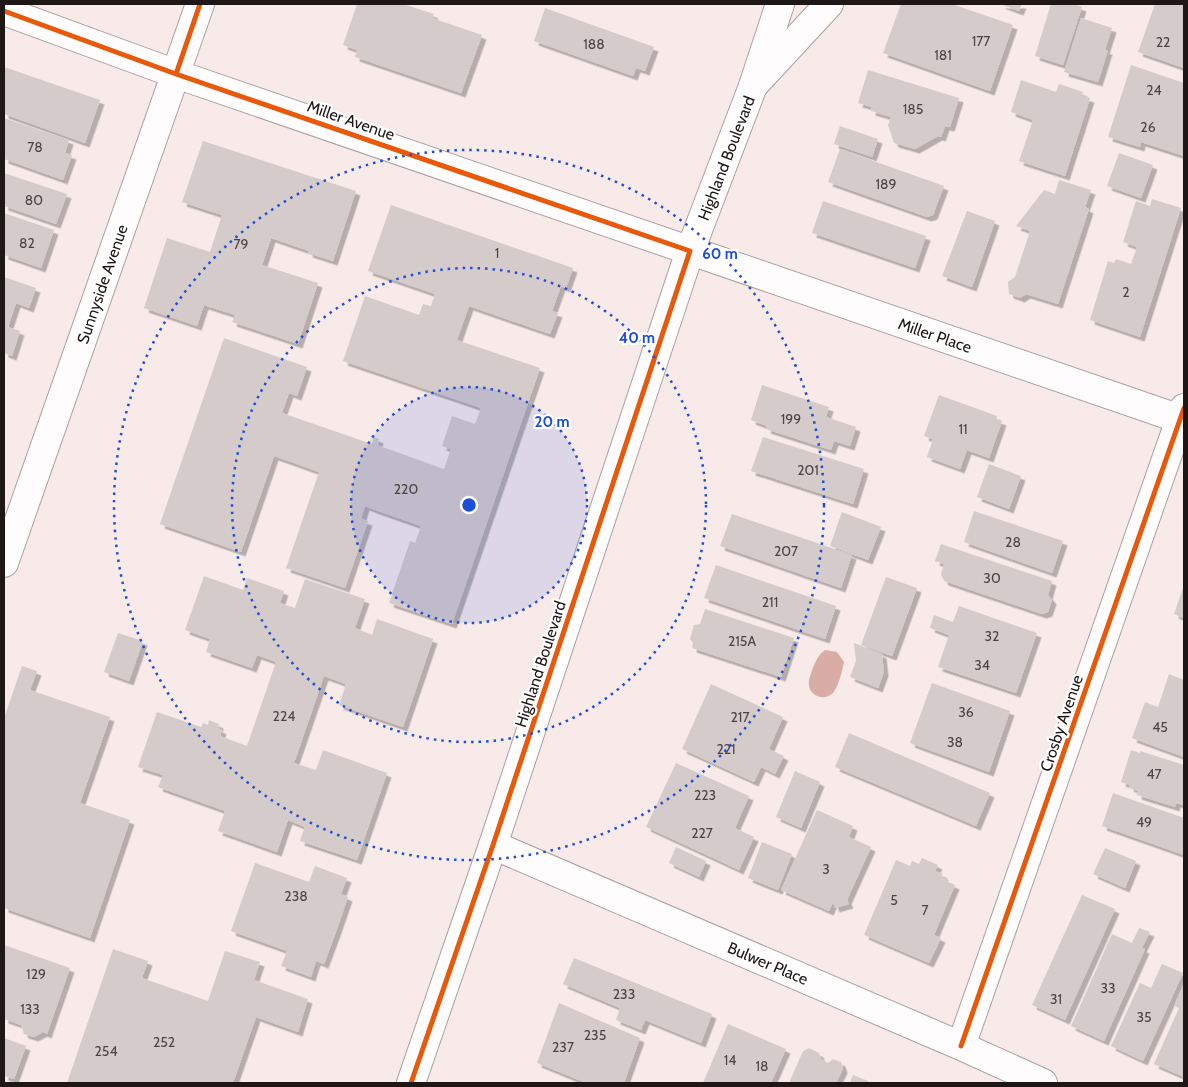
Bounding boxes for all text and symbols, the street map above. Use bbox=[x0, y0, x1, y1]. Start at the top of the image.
house number: 177 bbox=[972, 32, 990, 50]
house number: 22 bbox=[1156, 33, 1170, 51]
house number: 188 bbox=[583, 35, 605, 53]
house number: 181 bbox=[934, 46, 952, 64]
house number: 24 bbox=[1146, 81, 1162, 99]
street label: Highland Boulevard bbox=[694, 93, 759, 223]
street label: Miller Avenue bbox=[305, 97, 397, 144]
house number: 185 bbox=[903, 100, 923, 118]
house number: 26 bbox=[1140, 118, 1156, 136]
house number: 78 bbox=[27, 138, 43, 156]
house number: 189 bbox=[876, 175, 897, 193]
house number: 80 bbox=[25, 191, 43, 209]
street label: Sunnyside Avenue bbox=[73, 222, 132, 346]
house number: 82 bbox=[19, 234, 35, 252]
house number: 79 bbox=[234, 235, 249, 253]
house number: 1 bbox=[495, 244, 499, 262]
text: 60 m bbox=[702, 245, 738, 263]
house number: 2 bbox=[1122, 283, 1130, 301]
street label: Miller Place bbox=[896, 314, 974, 357]
text: 40 m bbox=[619, 329, 655, 347]
house number: 199 bbox=[781, 410, 801, 428]
text: 20 m bbox=[535, 413, 569, 431]
house number: 11 bbox=[958, 420, 968, 438]
house number: 201 bbox=[797, 461, 819, 479]
house number: 220 bbox=[394, 480, 418, 498]
centre of rings bbox=[460, 496, 478, 514]
house number: 28 bbox=[1005, 533, 1021, 551]
house number: 207 bbox=[774, 542, 798, 560]
house number: 30 bbox=[983, 569, 1001, 587]
house number: 211 bbox=[762, 593, 778, 611]
street label: Highland Boulevard bbox=[511, 599, 570, 730]
house number: 32 bbox=[985, 627, 999, 645]
house number: 215A bbox=[728, 632, 756, 650]
house number: 34 bbox=[974, 656, 990, 674]
street label: Crosby Avenue bbox=[1036, 672, 1087, 774]
house number: 36 bbox=[958, 703, 974, 721]
house number: 224 bbox=[273, 707, 295, 725]
house number: 217 bbox=[731, 708, 749, 726]
house number: 45 bbox=[1152, 718, 1168, 736]
house number: 38 bbox=[947, 733, 963, 751]
house number: 221 bbox=[716, 740, 736, 758]
house number: 47 bbox=[1146, 765, 1162, 783]
house number: 223 bbox=[694, 786, 716, 804]
house number: 49 bbox=[1136, 813, 1152, 831]
house number: 227 bbox=[691, 824, 713, 842]
house number: 3 bbox=[822, 860, 830, 878]
house number: 238 bbox=[284, 887, 308, 905]
house number: 5 bbox=[890, 891, 898, 909]
house number: 7 bbox=[921, 901, 929, 919]
street label: Bulwer Place bbox=[725, 938, 811, 989]
house number: 129 bbox=[26, 965, 46, 983]
house number: 33 bbox=[1100, 979, 1116, 997]
house number: 233 bbox=[613, 985, 635, 1003]
house number: 31 bbox=[1050, 990, 1062, 1008]
house number: 133 bbox=[20, 1000, 40, 1018]
house number: 35 bbox=[1136, 1008, 1152, 1026]
house number: 235 bbox=[584, 1026, 606, 1044]
house number: 252 bbox=[153, 1033, 175, 1051]
house number: 237 bbox=[552, 1038, 574, 1056]
house number: 254 bbox=[94, 1042, 118, 1060]
house number: 14 bbox=[724, 1051, 736, 1069]
house number: 18 bbox=[755, 1057, 769, 1075]

